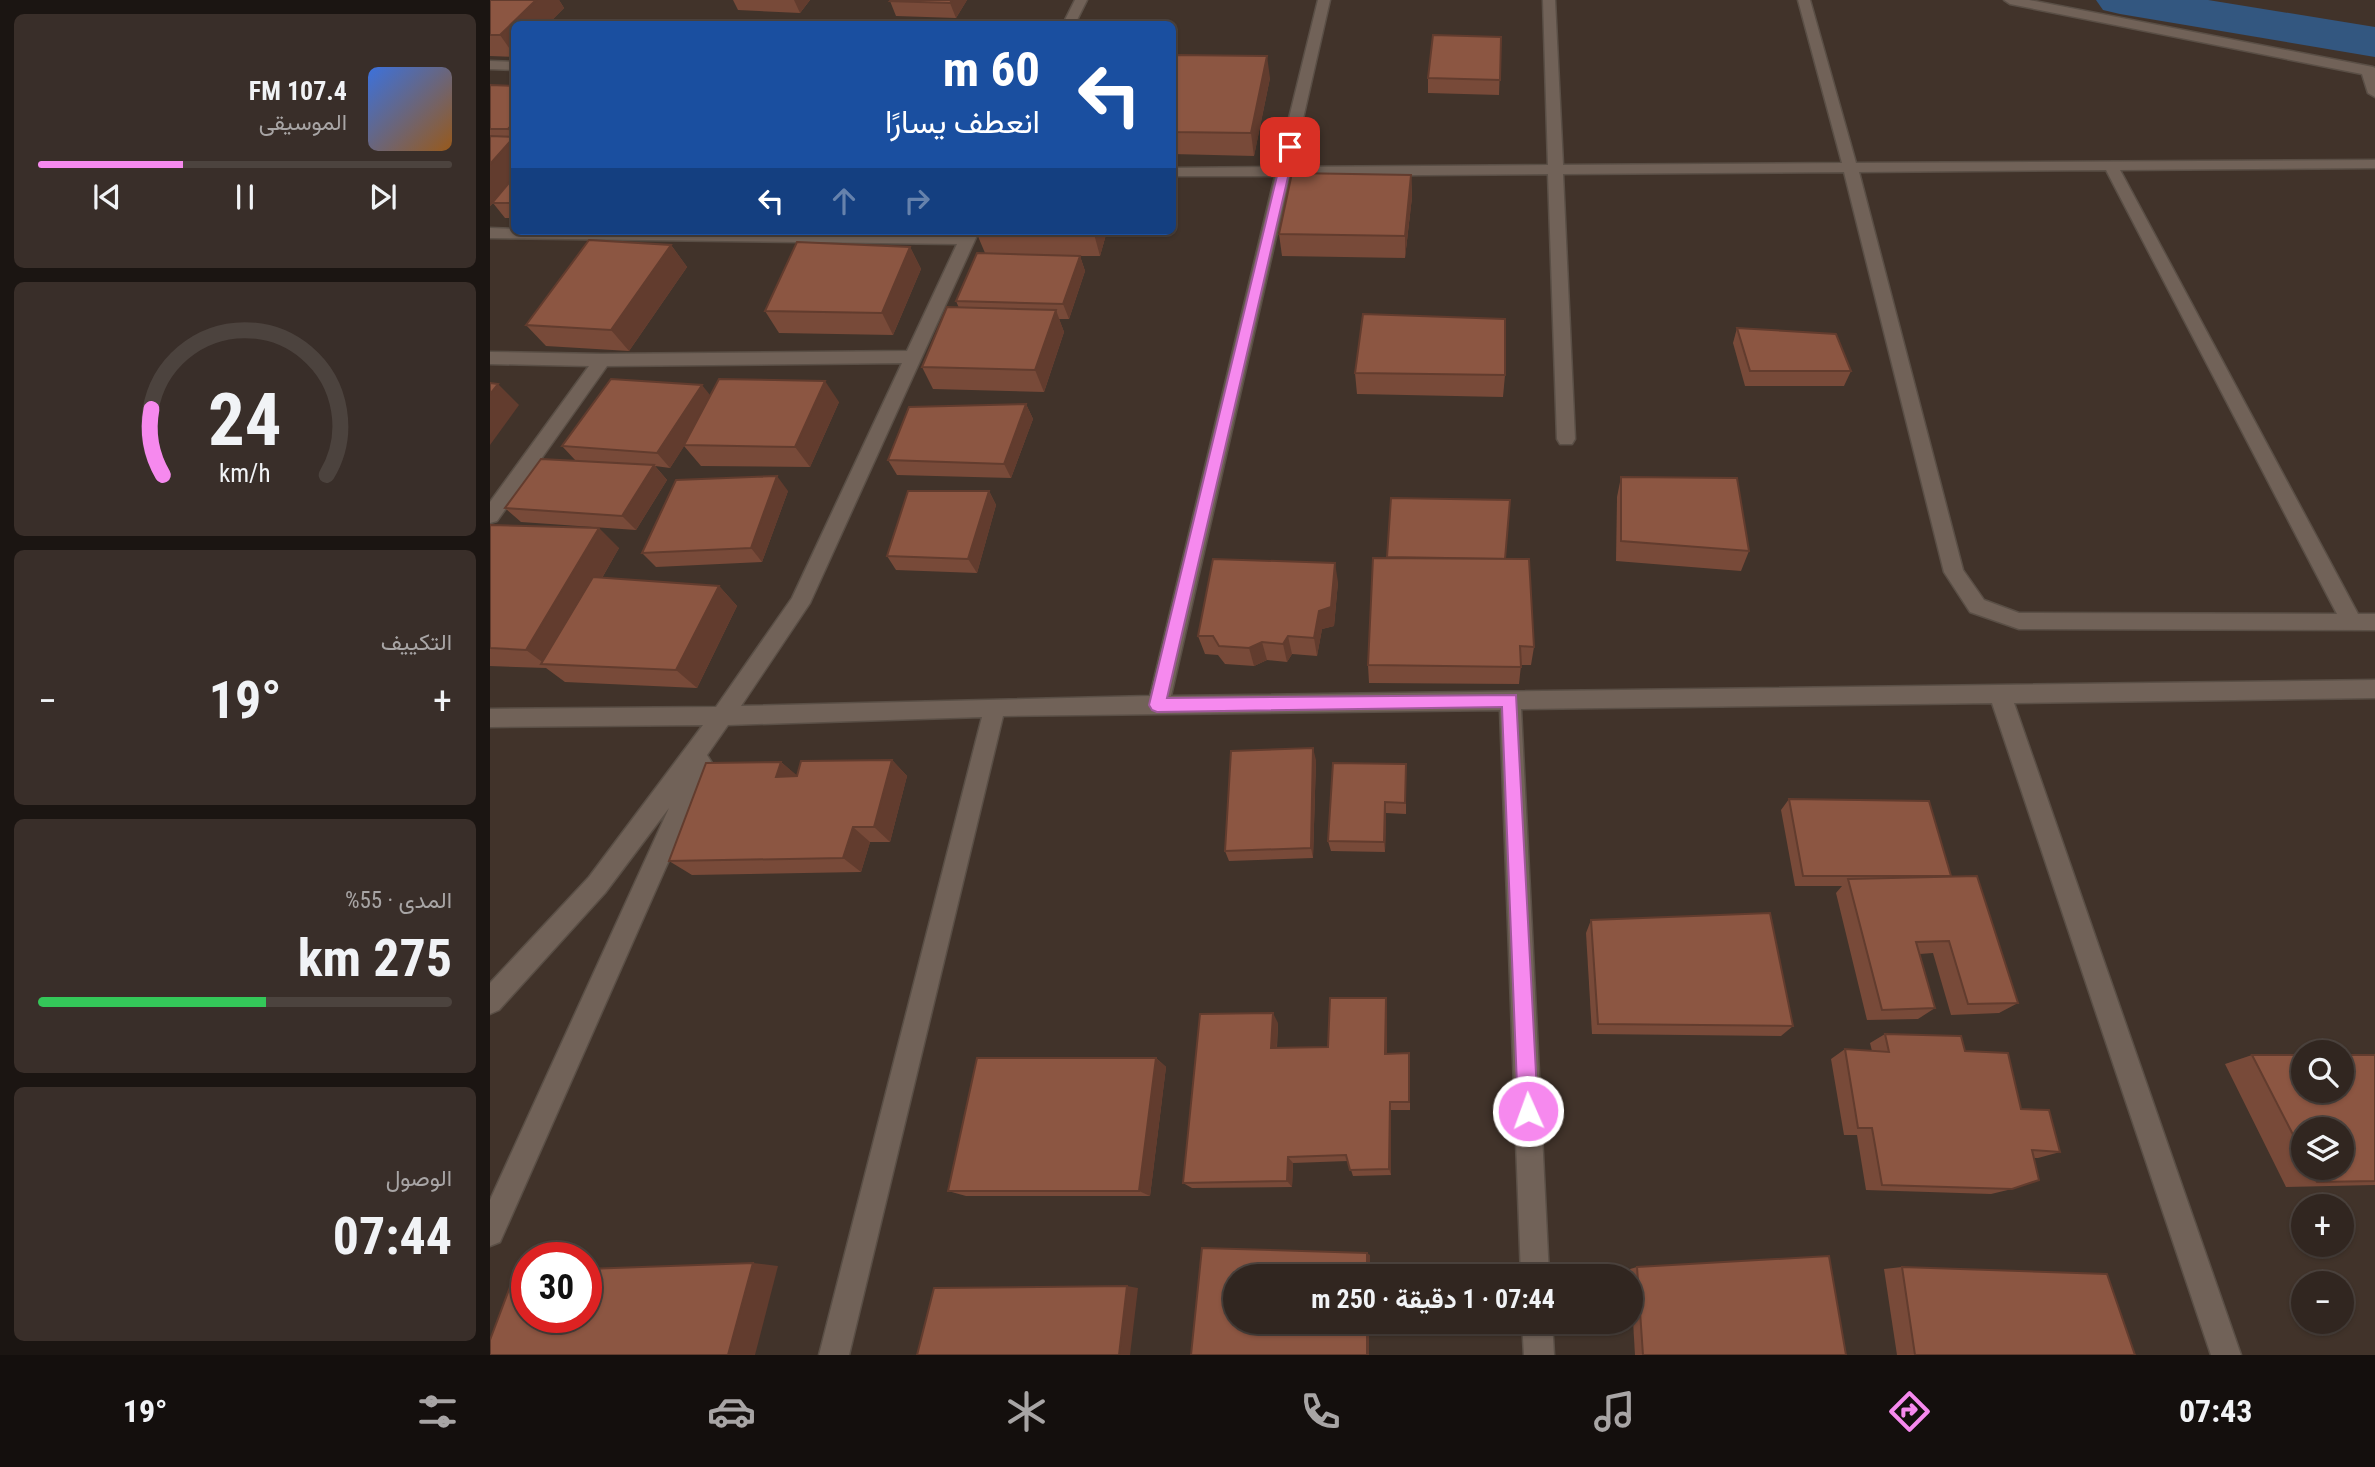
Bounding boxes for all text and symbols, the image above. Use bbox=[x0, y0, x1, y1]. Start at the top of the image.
text: 60 m bbox=[943, 41, 1040, 98]
icon: left bbox=[1064, 49, 1155, 140]
text: 107.4 FM bbox=[249, 76, 347, 106]
text: انعطف يسارًا bbox=[885, 103, 1040, 141]
text: الموسيقى bbox=[259, 109, 347, 136]
pin bbox=[1260, 117, 1320, 177]
icon: arrive bbox=[1271, 128, 1309, 166]
icon: previous bbox=[88, 178, 126, 216]
icon: pause bbox=[226, 178, 264, 216]
icon: next bbox=[364, 178, 402, 216]
icon: left bbox=[752, 182, 790, 220]
icon: ahead bbox=[825, 182, 863, 220]
icon: right bbox=[898, 182, 936, 220]
text: 24 bbox=[208, 378, 282, 464]
text: km/h bbox=[219, 459, 271, 488]
text: التكييف bbox=[381, 629, 452, 656]
text: 19° bbox=[209, 670, 281, 731]
text: − bbox=[38, 679, 57, 723]
text: + bbox=[433, 679, 452, 723]
text: المدى · 55% bbox=[345, 887, 452, 914]
text: 275 km bbox=[298, 928, 452, 989]
map controls bbox=[2291, 1040, 2354, 1334]
button: search bbox=[2291, 1040, 2354, 1103]
position arrow bbox=[1491, 1074, 1565, 1148]
button: layers bbox=[2291, 1117, 2354, 1180]
text: الوصول bbox=[386, 1165, 452, 1192]
button: + bbox=[2291, 1194, 2354, 1257]
text: 07:44 bbox=[333, 1206, 452, 1267]
speed limit sign: 30 bbox=[511, 1242, 602, 1333]
button: − bbox=[2291, 1271, 2354, 1334]
text: 07:44 · 1 دقيقة · 250 m bbox=[1311, 1284, 1555, 1314]
icon: filters bbox=[413, 1387, 462, 1436]
icon: car bbox=[707, 1387, 756, 1436]
icon: climate bbox=[1002, 1387, 1051, 1436]
icon: phone bbox=[1296, 1387, 1345, 1436]
icon: music bbox=[1590, 1387, 1639, 1436]
icon: directions bbox=[1885, 1387, 1934, 1436]
text: 19° bbox=[123, 1392, 167, 1430]
text: 07:43 bbox=[2179, 1392, 2252, 1430]

